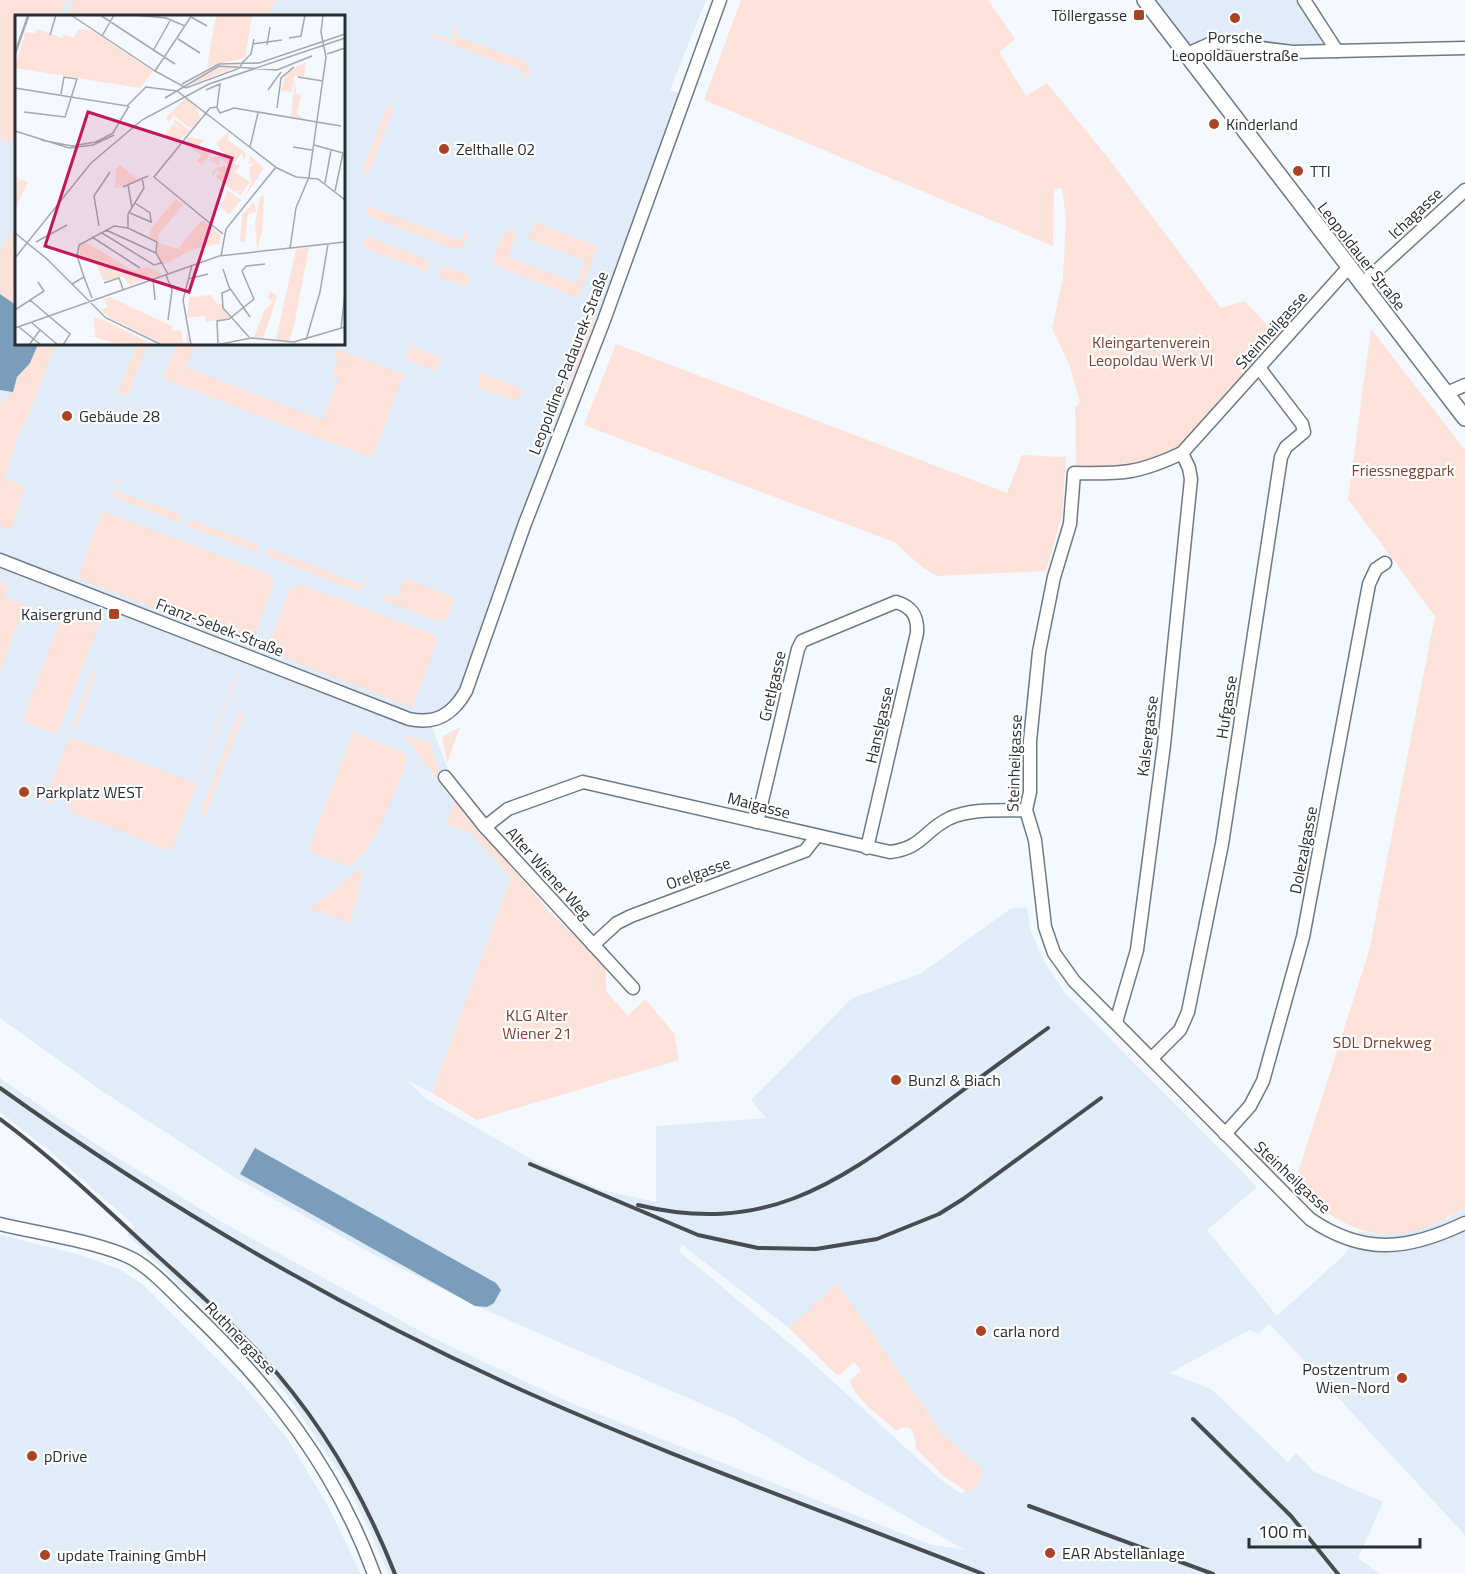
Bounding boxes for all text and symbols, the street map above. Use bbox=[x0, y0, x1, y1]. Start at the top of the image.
place label: Töllergasse bbox=[1051, 3, 1127, 27]
marker: Töllergasse bbox=[1132, 8, 1146, 22]
marker: Porsche Leopoldauerstraße bbox=[1228, 11, 1242, 25]
inset map bbox=[15, 15, 345, 345]
place label: Porsche Leopoldauerstraße bbox=[1171, 25, 1299, 67]
place label: Kinderland bbox=[1226, 112, 1298, 136]
marker: Kinderland bbox=[1207, 117, 1221, 131]
place label: Zelthalle 02 bbox=[456, 137, 535, 161]
marker: Zelthalle 02 bbox=[437, 142, 451, 156]
place label: TTI bbox=[1310, 159, 1331, 183]
marker: TTI bbox=[1291, 164, 1305, 178]
street label: Ichagasse bbox=[1382, 181, 1448, 245]
street label: Leopoldauer Straße bbox=[1312, 197, 1412, 315]
street label: Leopoldine-Padaurek-Straße bbox=[522, 268, 614, 458]
street label: Steinheilgasse bbox=[1229, 286, 1313, 374]
park label: Kleingartenverein Leopoldau Werk VI bbox=[1088, 330, 1214, 372]
place label: Gebäude 28 bbox=[79, 404, 160, 428]
marker: Gebäude 28 bbox=[60, 409, 74, 423]
park label: Friessneggpark bbox=[1352, 458, 1455, 482]
street label: Franz-Sebek-Straße bbox=[152, 592, 288, 662]
place label: Kaisergrund bbox=[21, 602, 102, 626]
marker: Kaisergrund bbox=[107, 607, 121, 621]
street label: Gretlgasse bbox=[752, 648, 792, 724]
street label: Hufgasse bbox=[1209, 674, 1243, 740]
street label: Hanslgasse bbox=[859, 684, 899, 766]
street label: Kalsergasse bbox=[1130, 694, 1164, 778]
street label: Steinheilgasse bbox=[1000, 714, 1028, 812]
place label: Parkplatz WEST bbox=[36, 780, 144, 804]
marker: Parkplatz WEST bbox=[17, 785, 31, 799]
street label: Maigasse bbox=[725, 786, 793, 824]
street label: Dolezalgasse bbox=[1283, 804, 1323, 896]
street label: Alter Wiener Weg bbox=[501, 821, 597, 925]
street label: Orelgasse bbox=[662, 850, 734, 896]
park label: KLG Alter Wiener 21 bbox=[502, 1003, 572, 1045]
park label: SDL Drnekweg bbox=[1333, 1030, 1431, 1054]
place label: Bunzl & Biach bbox=[908, 1068, 1001, 1092]
marker: Bunzl & Biach bbox=[889, 1073, 903, 1087]
street label: Steinheilgasse bbox=[1249, 1135, 1337, 1219]
street label: Ruthnergasse bbox=[200, 1296, 282, 1380]
place label: carla nord bbox=[993, 1319, 1060, 1343]
marker: carla nord bbox=[974, 1324, 988, 1338]
place label: Postzentrum Wien-Nord bbox=[1302, 1357, 1390, 1399]
marker: Postzentrum Wien-Nord bbox=[1395, 1371, 1409, 1385]
place label: pDrive bbox=[44, 1444, 87, 1468]
marker: pDrive bbox=[25, 1449, 39, 1463]
scale bar bbox=[1249, 1511, 1420, 1549]
text: 100 m bbox=[1258, 1518, 1307, 1545]
place label: EAR Abstellanlage bbox=[1062, 1541, 1185, 1565]
place label: update Training GmbH bbox=[57, 1543, 207, 1567]
marker: EAR Abstellanlage bbox=[1043, 1546, 1057, 1560]
marker: update Training GmbH bbox=[38, 1548, 52, 1562]

